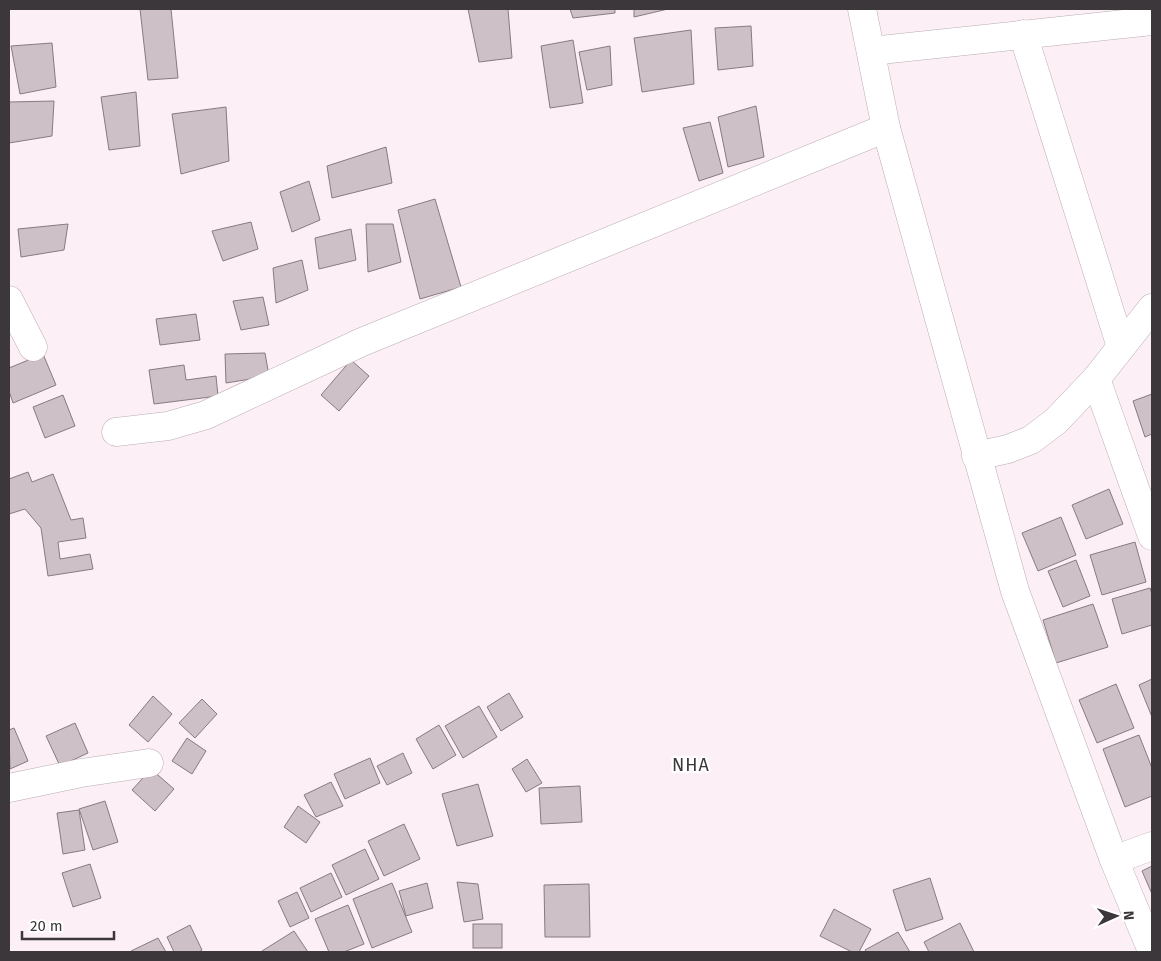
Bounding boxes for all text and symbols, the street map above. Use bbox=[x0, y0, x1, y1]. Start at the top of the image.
district label: NHA bbox=[672, 754, 710, 776]
north arrow bbox=[1091, 891, 1141, 941]
scale bar bbox=[22, 908, 115, 940]
text: N bbox=[1120, 910, 1137, 920]
text: 20 m bbox=[30, 917, 63, 935]

